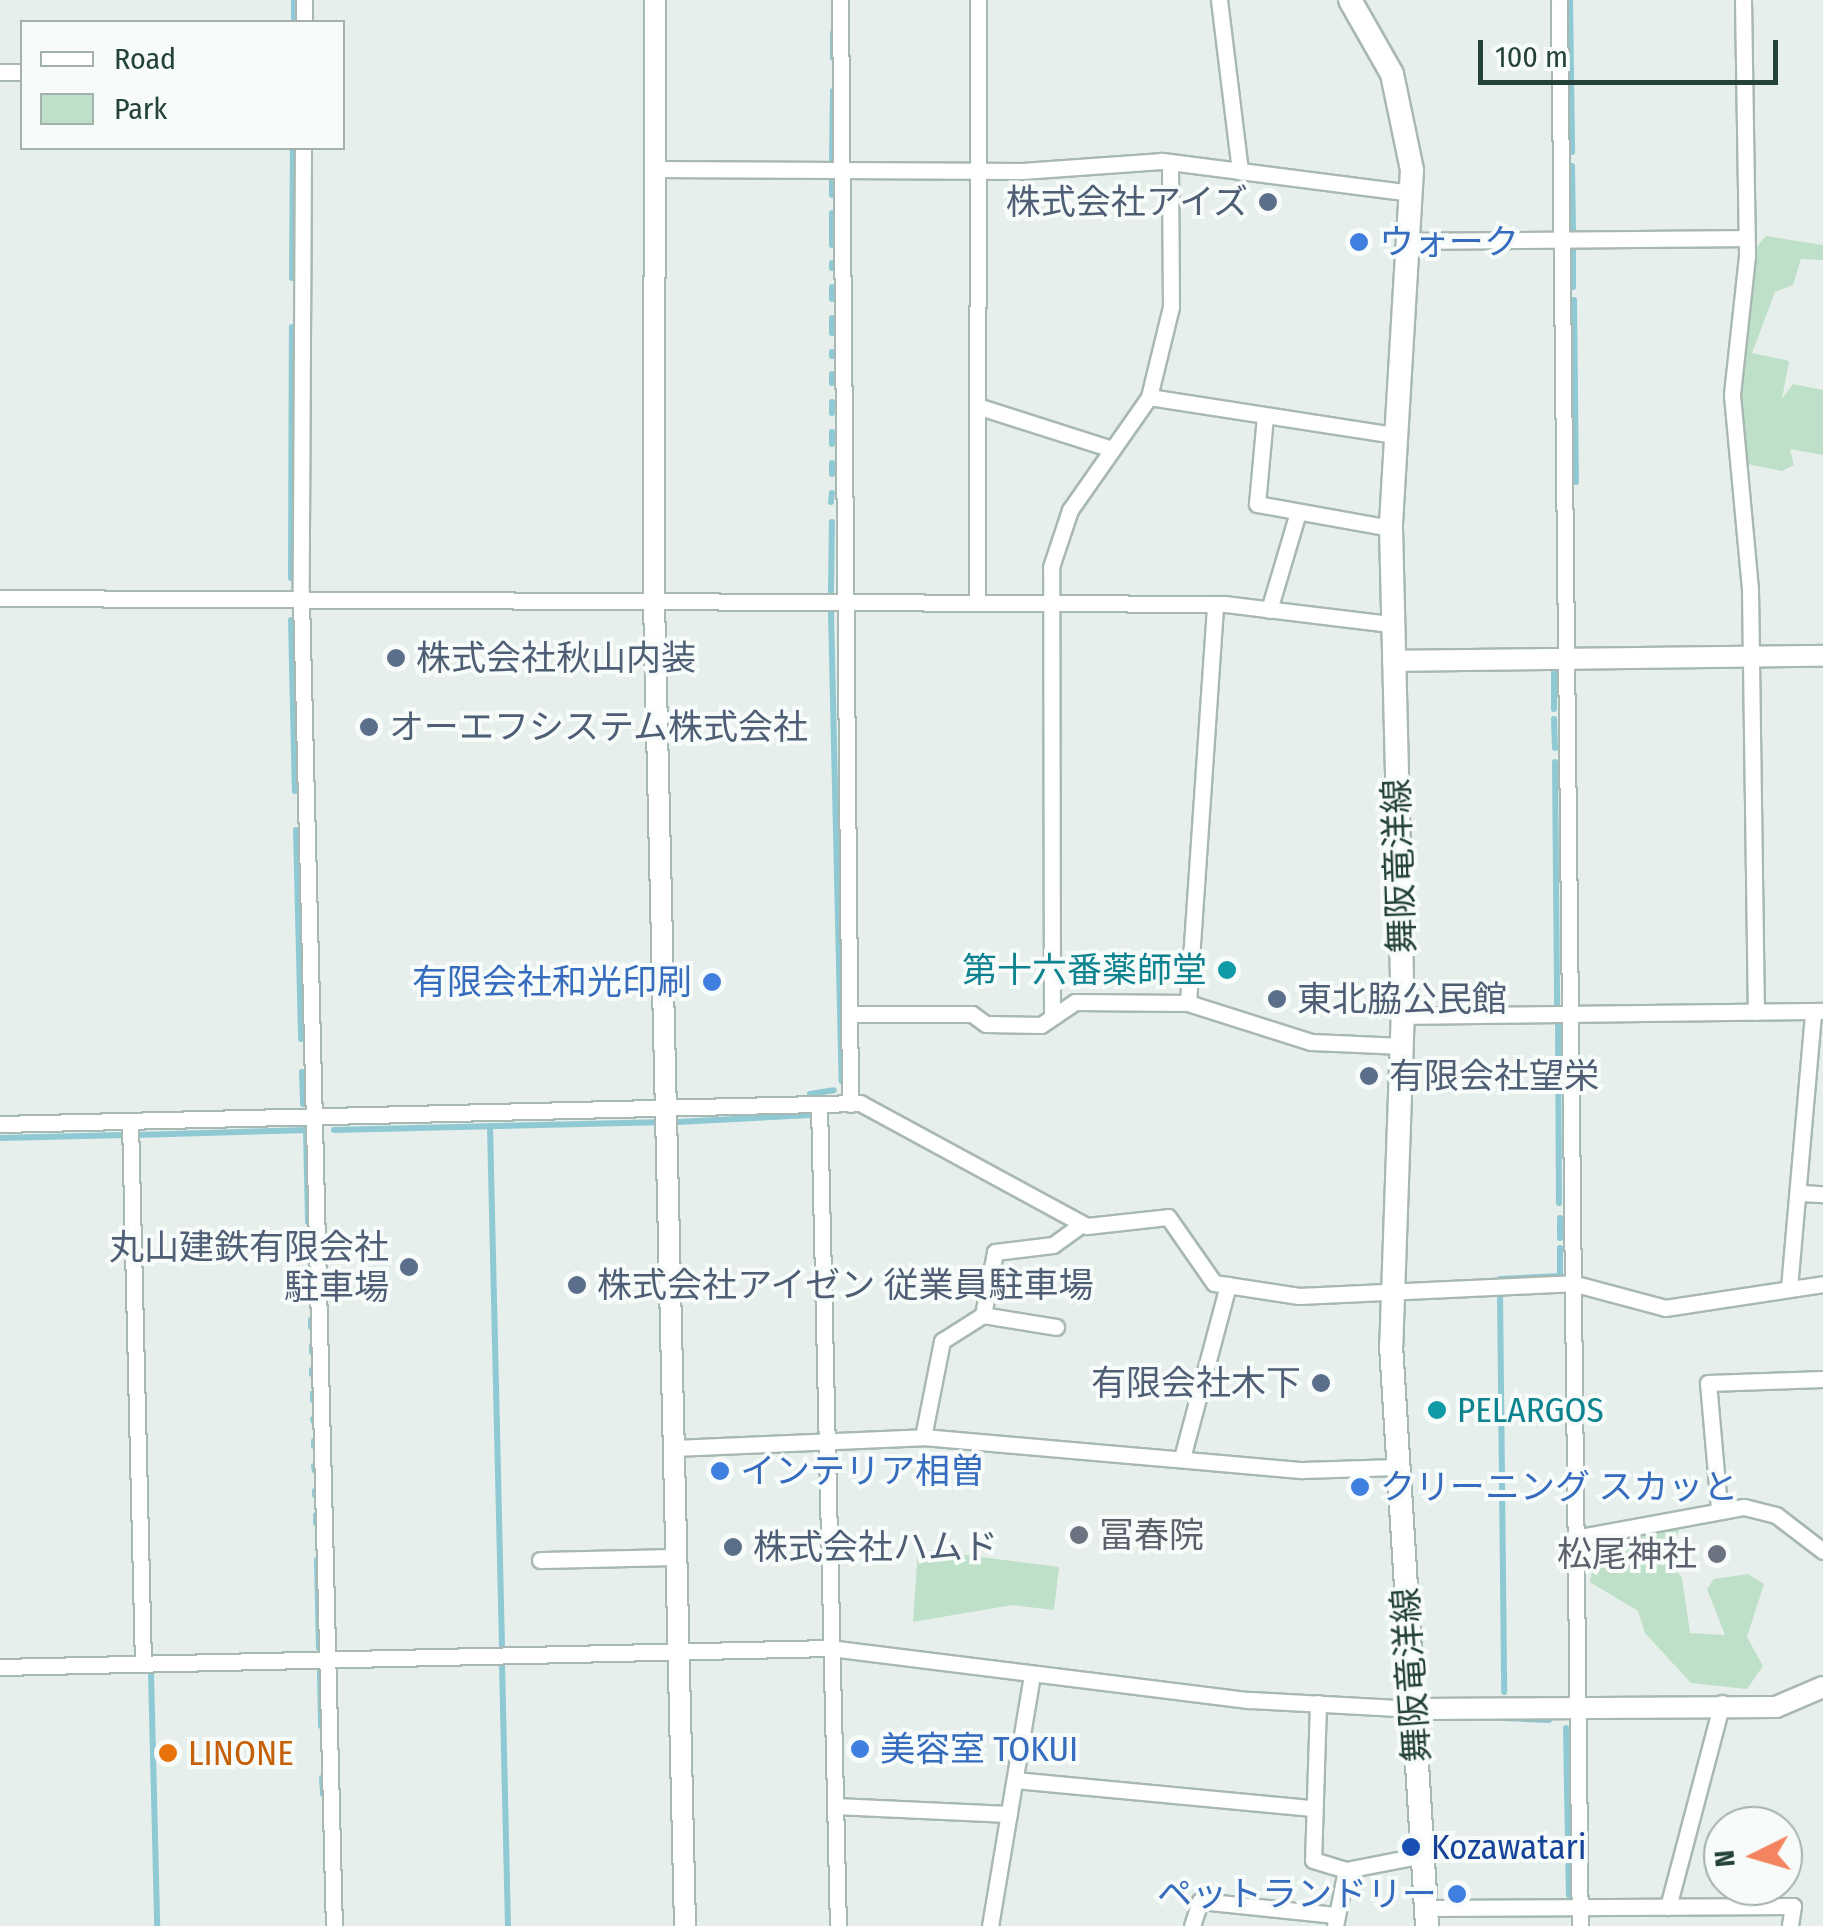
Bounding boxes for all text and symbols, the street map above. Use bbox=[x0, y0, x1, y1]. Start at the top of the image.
legend bbox=[20, 20, 345, 150]
scale bar bbox=[1483, 20, 1783, 82]
text: 100 m bbox=[1495, 39, 1568, 75]
text: Road bbox=[114, 41, 176, 77]
text: Park bbox=[114, 91, 167, 127]
place label: 株式会社アイズ bbox=[1003, 181, 1248, 223]
marker: 株式会社アイズ bbox=[1257, 191, 1279, 213]
place label: ウォーク bbox=[1379, 221, 1519, 263]
marker: ウォーク bbox=[1348, 231, 1370, 253]
place label: 株式会社秋山内装 bbox=[416, 637, 696, 679]
marker: 株式会社秋山内装 bbox=[385, 647, 407, 669]
place label: オーエフシステム株式会社 bbox=[389, 706, 809, 748]
marker: オーエフシステム株式会社 bbox=[358, 716, 380, 738]
street label: 舞阪竜洋線 bbox=[1375, 778, 1423, 954]
place label: 第十六番薬師堂 bbox=[962, 949, 1207, 991]
marker: 第十六番薬師堂 bbox=[1216, 959, 1238, 981]
place label: 有限会社和光印刷 bbox=[412, 961, 692, 1003]
marker: 有限会社和光印刷 bbox=[701, 971, 723, 993]
place label: 東北脇公民館 bbox=[1297, 978, 1507, 1020]
marker: 東北脇公民館 bbox=[1266, 988, 1288, 1010]
place label: 有限会社望栄 bbox=[1389, 1055, 1599, 1097]
marker: 有限会社望栄 bbox=[1358, 1065, 1380, 1087]
place label: 丸山建鉄有限会社 駐車場 bbox=[109, 1226, 389, 1308]
marker: 丸山建鉄有限会社 駐車場 bbox=[398, 1256, 420, 1278]
place label: 株式会社アイゼン 従業員駐車場 bbox=[597, 1264, 1095, 1306]
marker: 株式会社アイゼン 従業員駐車場 bbox=[566, 1274, 588, 1296]
place label: 有限会社木下 bbox=[1091, 1362, 1301, 1404]
marker: 有限会社木下 bbox=[1310, 1372, 1332, 1394]
place label: PELARGOS bbox=[1457, 1389, 1604, 1431]
marker: PELARGOS bbox=[1426, 1399, 1448, 1421]
place label: インテリア相曽 bbox=[740, 1450, 985, 1492]
marker: インテリア相曽 bbox=[709, 1460, 731, 1482]
place label: クリーニング スカッと bbox=[1380, 1466, 1738, 1508]
marker: クリーニング スカッと bbox=[1349, 1476, 1371, 1498]
place label: 冨春院 bbox=[1099, 1514, 1204, 1556]
marker: 冨春院 bbox=[1068, 1524, 1090, 1546]
place label: 株式会社ハムド bbox=[753, 1526, 998, 1568]
place label: 松尾神社 bbox=[1557, 1533, 1697, 1575]
marker: 株式会社ハムド bbox=[722, 1536, 744, 1558]
marker: 松尾神社 bbox=[1706, 1543, 1728, 1565]
street label: 舞阪竜洋線 bbox=[1384, 1586, 1438, 1764]
place label: 美容室 TOKUI bbox=[880, 1728, 1078, 1770]
place label: LINONE bbox=[188, 1732, 294, 1774]
marker: 美容室 TOKUI bbox=[849, 1738, 871, 1760]
marker: LINONE bbox=[157, 1742, 179, 1764]
north arrow bbox=[1703, 1806, 1803, 1906]
place label: Kozawatari bbox=[1431, 1826, 1587, 1868]
marker: Kozawatari bbox=[1400, 1836, 1422, 1858]
text: N bbox=[1707, 1849, 1742, 1868]
place label: ペットランドリー bbox=[1157, 1873, 1437, 1915]
marker: ペットランドリー bbox=[1446, 1883, 1468, 1905]

